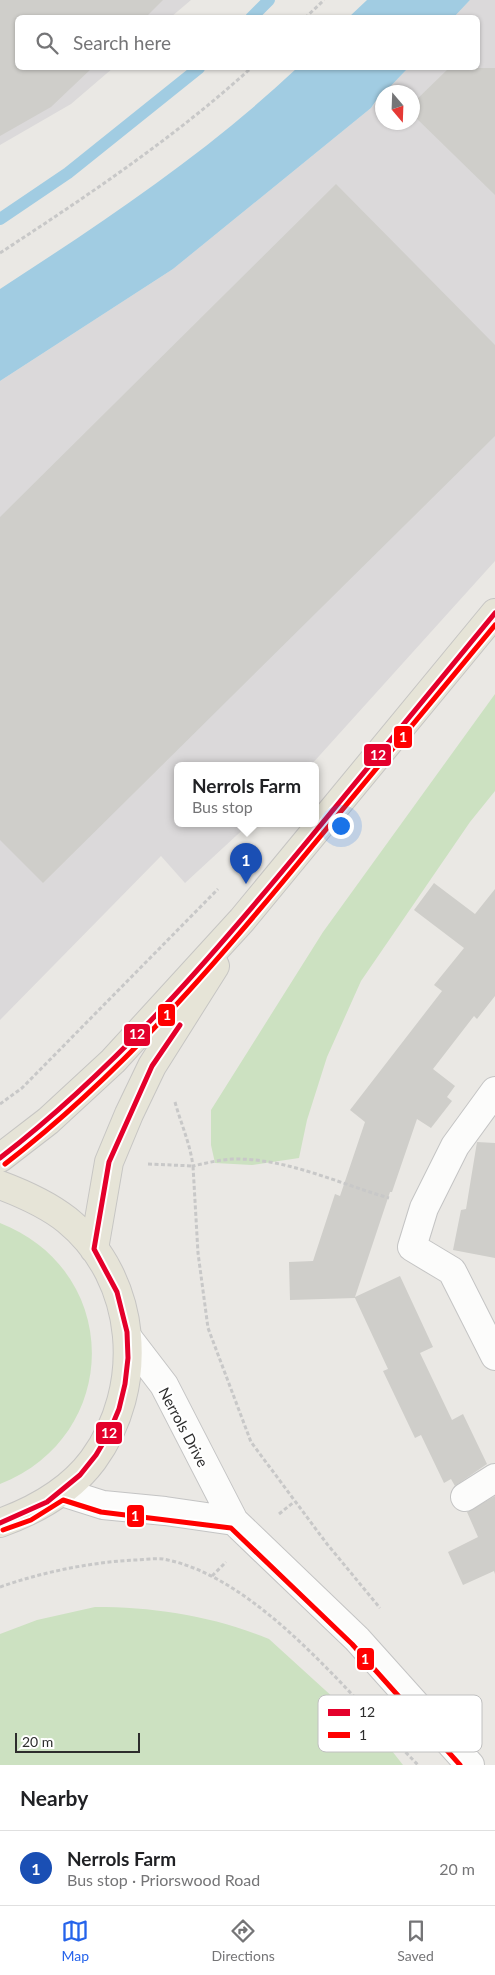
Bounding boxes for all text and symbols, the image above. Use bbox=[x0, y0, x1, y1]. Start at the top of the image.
search box bbox=[15, 15, 480, 70]
icon: search bbox=[33, 29, 61, 57]
text: Search here bbox=[73, 31, 171, 54]
north arrow bbox=[375, 85, 420, 130]
line badge: 1 bbox=[393, 725, 413, 749]
text: 1 bbox=[399, 728, 407, 745]
line badge: 12 bbox=[363, 743, 392, 767]
text: 12 bbox=[370, 746, 386, 763]
popup bbox=[174, 762, 319, 827]
text: Nerrols Farm bbox=[192, 774, 301, 797]
text: Bus stop bbox=[192, 797, 253, 816]
your location bbox=[328, 813, 354, 839]
pin: 1 bbox=[230, 843, 262, 884]
line badge: 1 bbox=[157, 1003, 176, 1027]
text: 1 bbox=[163, 1006, 171, 1023]
line badge: 12 bbox=[123, 1023, 151, 1047]
text: 12 bbox=[129, 1025, 145, 1042]
street label: Nerrols Drive bbox=[155, 1384, 213, 1470]
line badge: 12 bbox=[95, 1421, 123, 1445]
text: 12 bbox=[101, 1424, 117, 1441]
line badge: 1 bbox=[126, 1504, 145, 1528]
text: 1 bbox=[131, 1507, 139, 1524]
line badge: 1 bbox=[356, 1647, 375, 1671]
text: 1 bbox=[361, 1650, 369, 1667]
legend bbox=[318, 1695, 482, 1752]
text: 12 bbox=[359, 1703, 375, 1720]
text: 1 bbox=[359, 1726, 367, 1743]
scale bar bbox=[15, 1730, 140, 1753]
text: 20 m bbox=[22, 1733, 53, 1750]
text: Nearby bbox=[20, 1785, 88, 1810]
text: Nerrols Farm bbox=[67, 1847, 176, 1870]
text: 1 bbox=[31, 1859, 41, 1878]
text: 20 m bbox=[439, 1859, 475, 1878]
text: Bus stop · Priorswood Road bbox=[67, 1870, 260, 1889]
tab: Map bbox=[61, 1917, 89, 1964]
tab: Directions bbox=[212, 1917, 275, 1964]
tab: Saved bbox=[397, 1917, 434, 1964]

